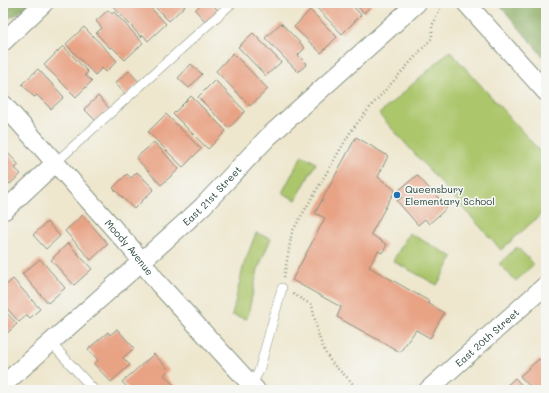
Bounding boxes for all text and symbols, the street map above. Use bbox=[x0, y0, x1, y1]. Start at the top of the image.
street label: East 21st Street bbox=[179, 163, 244, 229]
place label: Queensbury Elementary School bbox=[405, 182, 495, 208]
marker: Queensbury Elementary School bbox=[392, 190, 402, 200]
street label: Moody Avenue bbox=[102, 216, 157, 278]
street label: East 20th Street bbox=[452, 305, 522, 370]

